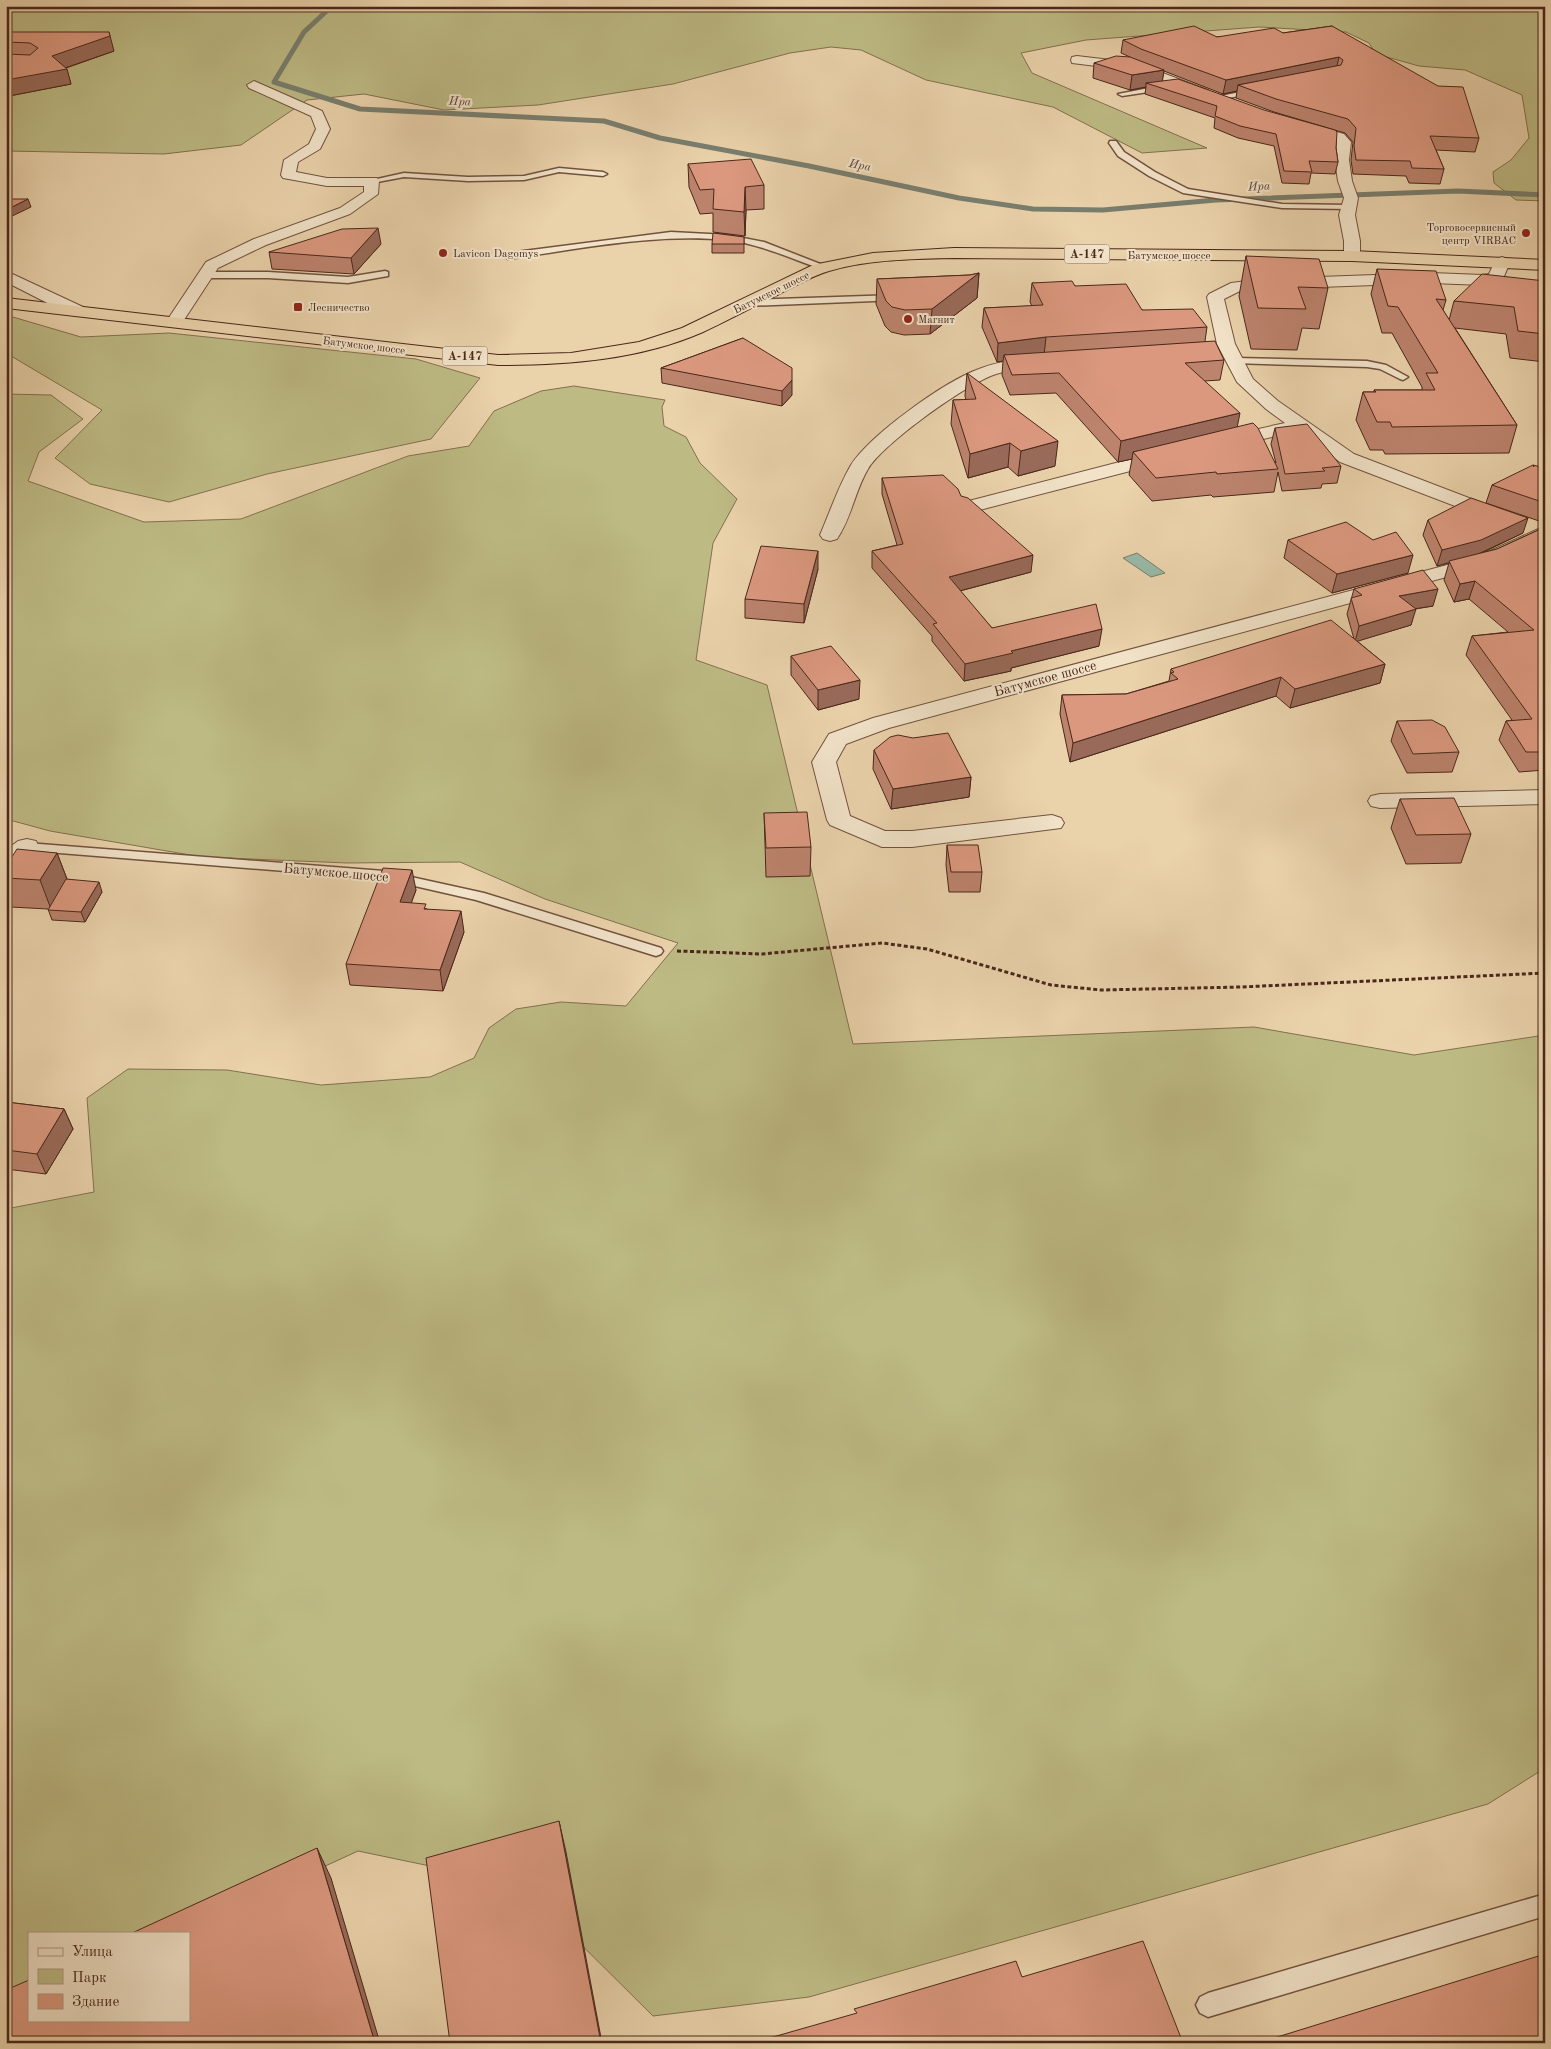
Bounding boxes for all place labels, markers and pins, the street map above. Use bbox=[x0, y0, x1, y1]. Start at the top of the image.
place label: Торговосервисный центр VIRBAC bbox=[1427, 223, 1516, 247]
marker: Торговосервисный центр VIRBAC bbox=[1520, 227, 1532, 239]
marker: Lavicon Dagomys bbox=[437, 247, 449, 259]
place label: Lavicon Dagomys bbox=[453, 249, 538, 260]
marker: Лесничество bbox=[292, 301, 304, 313]
place label: Лесничество bbox=[308, 303, 370, 314]
marker: Магнит bbox=[902, 313, 914, 325]
place label: Магнит bbox=[918, 315, 955, 326]

